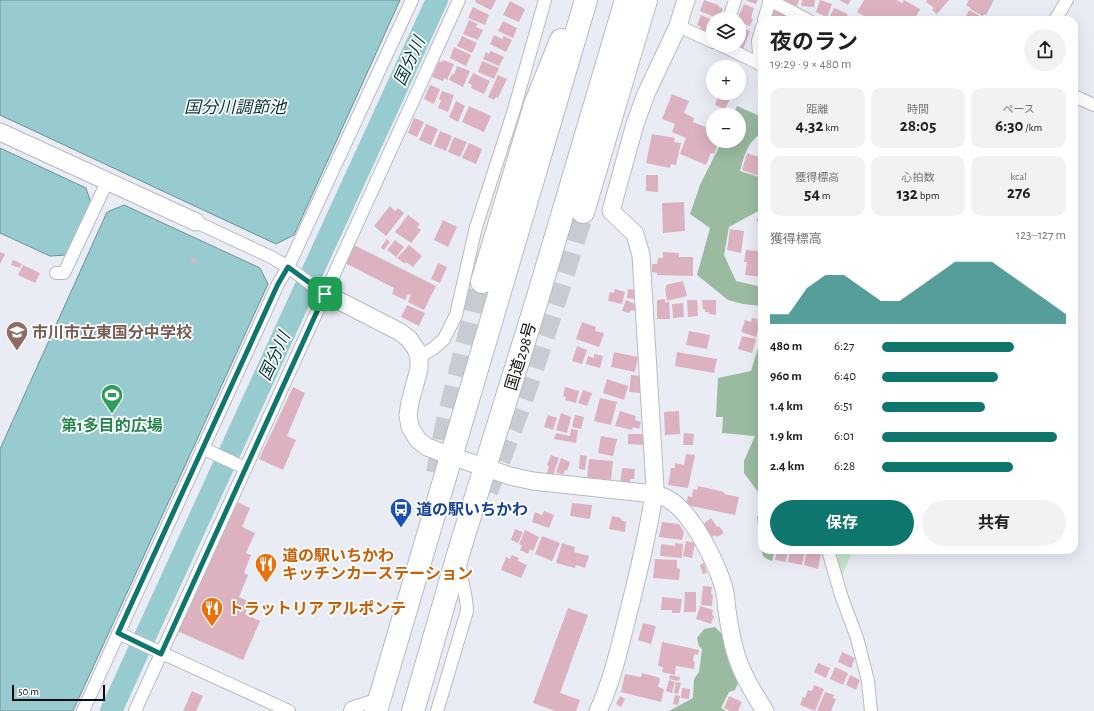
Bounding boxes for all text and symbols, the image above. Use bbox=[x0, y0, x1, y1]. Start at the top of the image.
map controls bbox=[706, 12, 746, 148]
button: layers bbox=[706, 12, 746, 52]
button: share bbox=[1024, 29, 1066, 71]
text: 夜のラン bbox=[770, 31, 858, 53]
water label: 国分川 bbox=[391, 33, 429, 88]
text: 19:29 · 9 × 480 m bbox=[770, 58, 851, 71]
button: + bbox=[706, 60, 746, 100]
water label: 国分川調節池 bbox=[184, 98, 288, 116]
text: 距離 bbox=[806, 104, 828, 115]
text: 時間 bbox=[907, 104, 929, 115]
text: ペース bbox=[1002, 104, 1035, 115]
button: − bbox=[706, 108, 746, 148]
text: 4.32 bbox=[796, 117, 823, 134]
text: 28:05 bbox=[900, 117, 936, 134]
text: 6:30 bbox=[995, 117, 1023, 134]
text: km bbox=[823, 122, 839, 133]
text: /km bbox=[1023, 122, 1042, 133]
text: kcal bbox=[1010, 171, 1027, 182]
text: 獲得標高 bbox=[795, 172, 839, 183]
text: 心拍数 bbox=[901, 172, 934, 183]
text: 276 bbox=[1007, 184, 1030, 201]
text: 54 bbox=[804, 185, 820, 202]
text: 132 bbox=[896, 185, 918, 202]
text: m bbox=[820, 190, 831, 201]
text: bpm bbox=[918, 190, 940, 201]
text: 123–127 m bbox=[1016, 229, 1066, 242]
text: 獲得標高 bbox=[770, 233, 822, 246]
pin bbox=[308, 277, 342, 311]
icon: arrive bbox=[314, 283, 336, 305]
school or university icon: 市川市立東国分中学校 bbox=[4, 319, 30, 352]
street label: 国道298号 bbox=[502, 320, 539, 392]
place label: 市川市立東国分中学校 bbox=[32, 324, 192, 341]
water label: 国分川 bbox=[256, 328, 294, 383]
text: 480 m bbox=[770, 340, 802, 353]
text: 6:27 bbox=[834, 340, 854, 353]
text: 960 m bbox=[770, 370, 802, 383]
text: 6:40 bbox=[834, 370, 856, 383]
sports icon: 第1多目的広場 bbox=[99, 382, 125, 415]
text: 1.4 km bbox=[770, 400, 803, 413]
text: 6:51 bbox=[834, 400, 853, 413]
place label: 第1多目的広場 bbox=[61, 417, 163, 434]
text: 1.9 km bbox=[770, 430, 803, 443]
text: 6:01 bbox=[834, 430, 854, 443]
text: 2.4 km bbox=[770, 460, 805, 473]
text: 6:28 bbox=[834, 460, 855, 473]
bus stop icon: 道の駅いちかわ bbox=[388, 496, 414, 529]
button: 保存 bbox=[770, 500, 914, 546]
button: 共有 bbox=[922, 500, 1066, 546]
place label: 道の駅いちかわ bbox=[416, 501, 528, 518]
place label: 道の駅いちかわ キッチンカーステーション bbox=[282, 547, 473, 582]
restaurant icon: 道の駅いちかわ キッチンカーステーション bbox=[253, 551, 279, 584]
restaurant icon: トラットリア アルポンテ bbox=[199, 595, 225, 628]
place label: トラットリア アルポンテ bbox=[228, 600, 406, 617]
scale bar bbox=[12, 683, 105, 702]
text: 50 m bbox=[18, 686, 39, 697]

